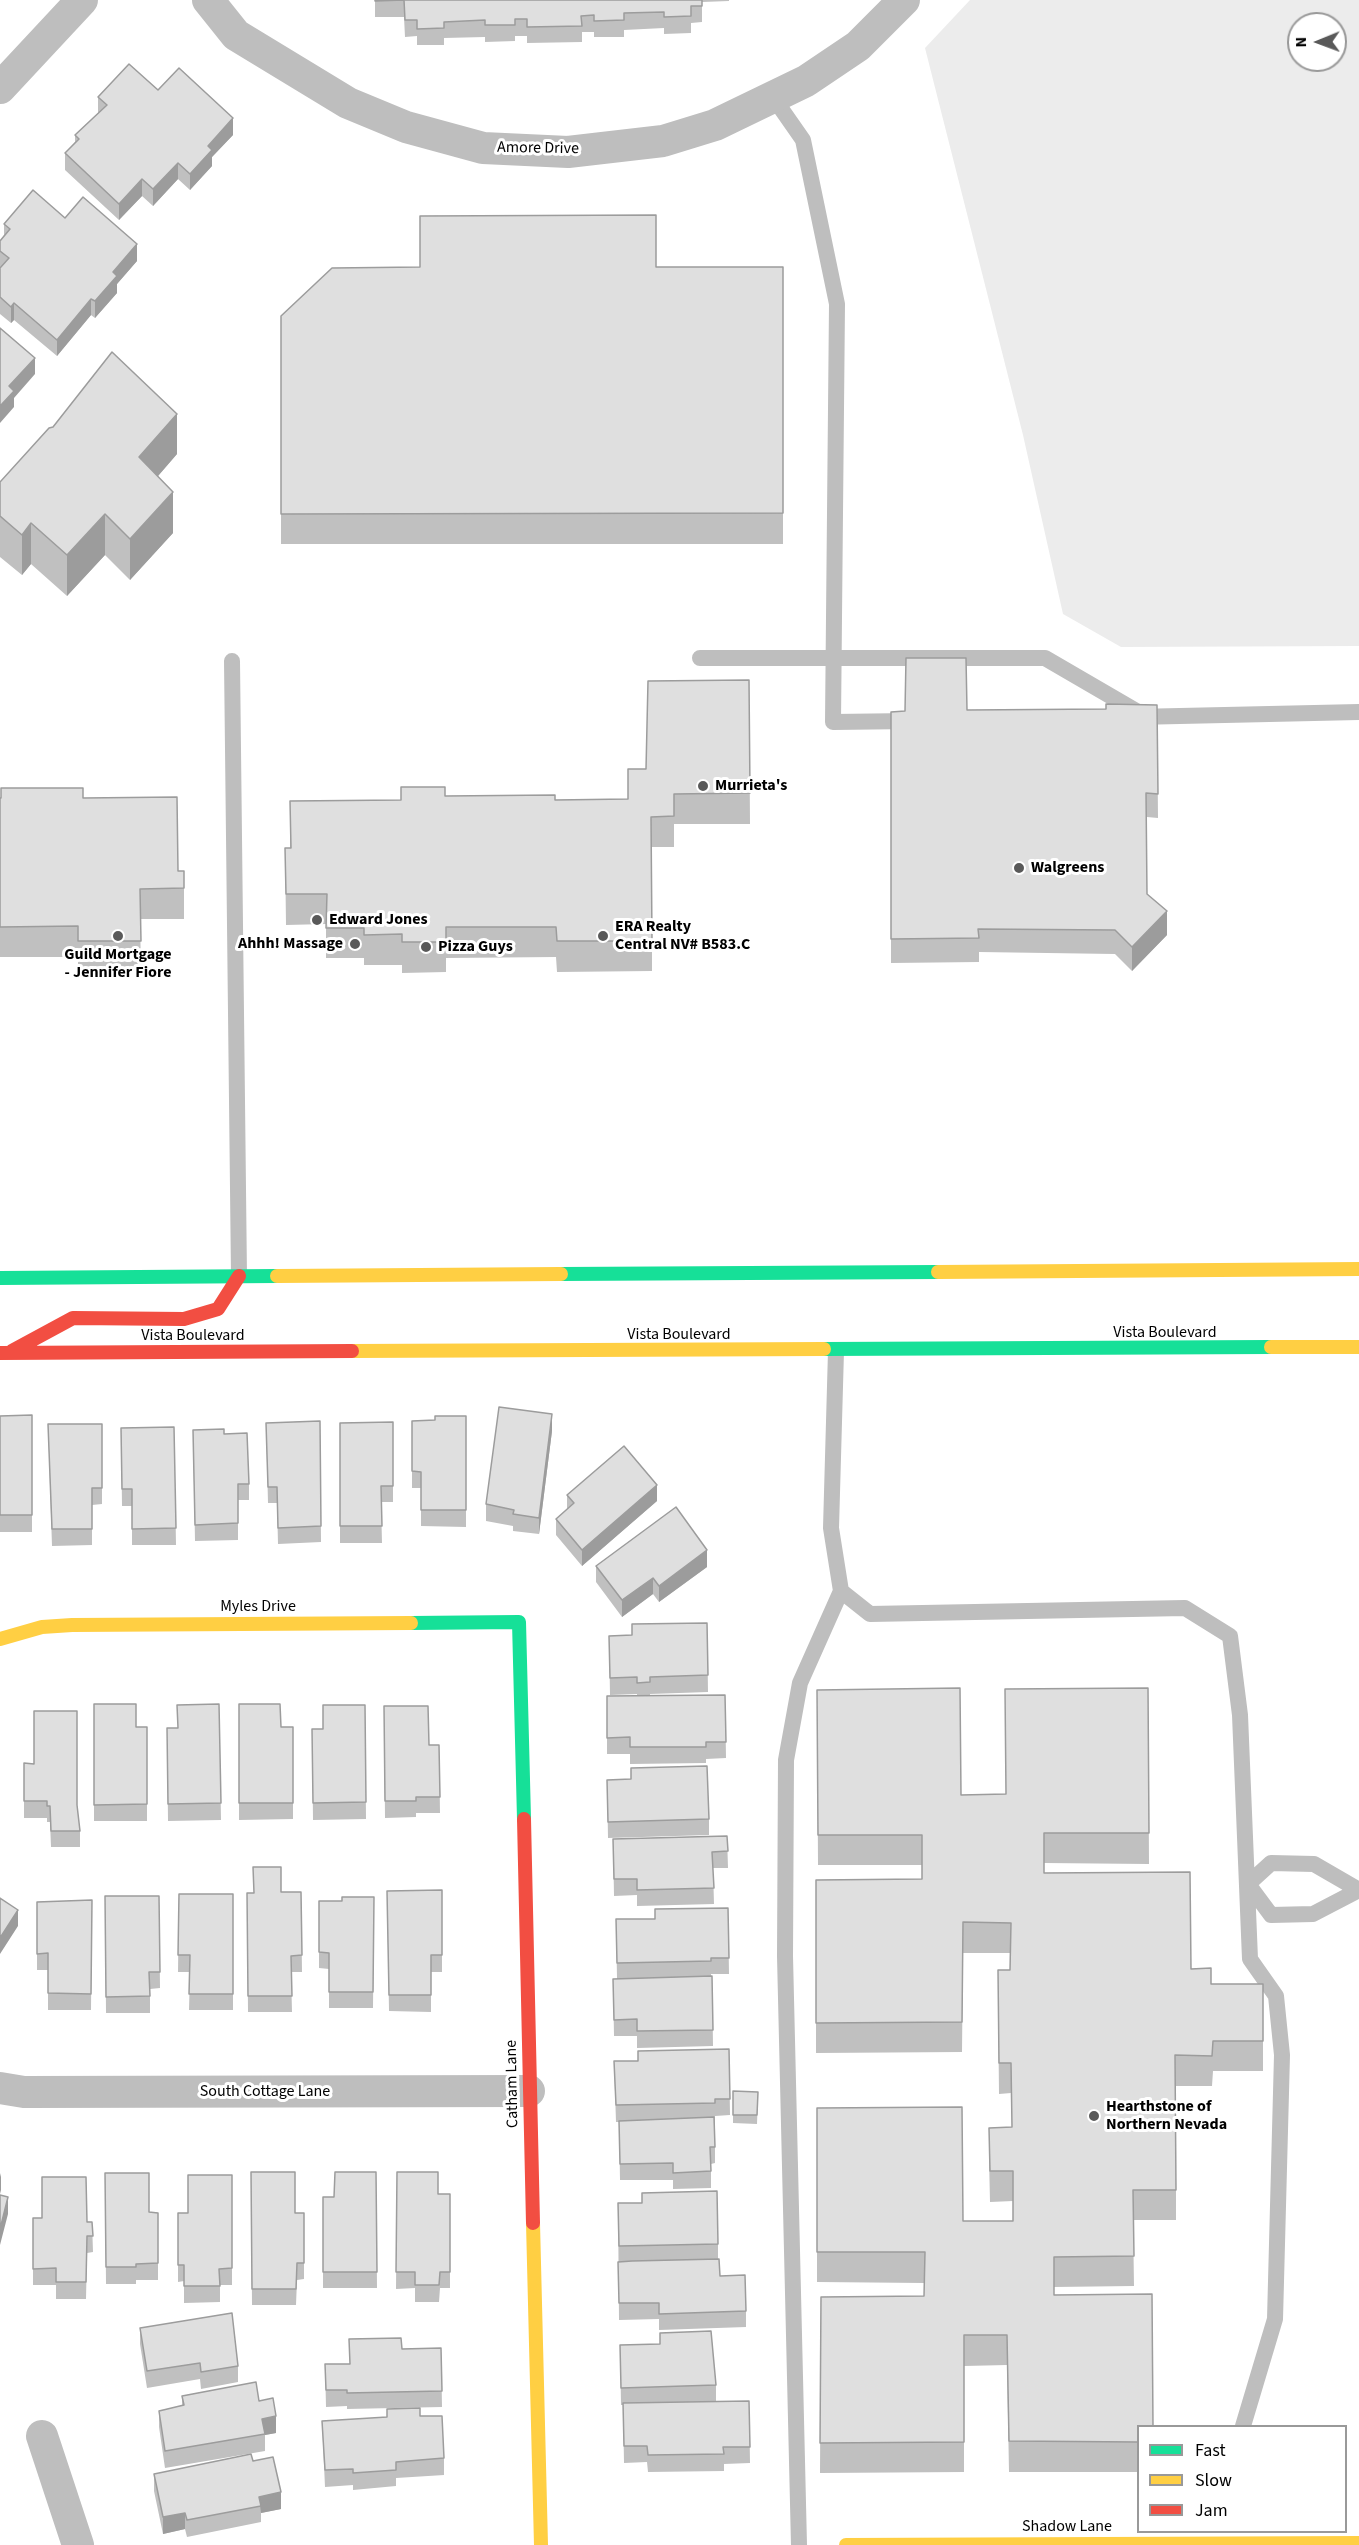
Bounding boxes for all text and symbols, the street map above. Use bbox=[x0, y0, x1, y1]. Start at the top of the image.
north arrow bbox=[1287, 12, 1347, 72]
text: N bbox=[1290, 37, 1312, 48]
street label: Amore Drive bbox=[497, 139, 579, 159]
place label: Murrieta's bbox=[715, 776, 787, 796]
marker: Murrieta's bbox=[696, 779, 710, 793]
place label: Walgreens bbox=[1031, 858, 1104, 878]
marker: Walgreens bbox=[1012, 861, 1026, 875]
place label: Edward Jones bbox=[329, 910, 428, 930]
marker: Edward Jones bbox=[310, 913, 324, 927]
place label: ERA Realty Central NV# B583.C bbox=[615, 917, 750, 955]
marker: Guild Mortgage - Jennifer Fiore bbox=[111, 929, 125, 943]
marker: ERA Realty Central NV# B583.C bbox=[596, 929, 610, 943]
place label: Ahhh! Massage bbox=[238, 934, 343, 954]
marker: Ahhh! Massage bbox=[348, 937, 362, 951]
place label: Pizza Guys bbox=[438, 937, 513, 957]
marker: Pizza Guys bbox=[419, 940, 433, 954]
place label: Guild Mortgage - Jennifer Fiore bbox=[64, 945, 172, 983]
street label: Vista Boulevard bbox=[1113, 1323, 1217, 1343]
street label: Vista Boulevard bbox=[627, 1325, 731, 1345]
street label: Vista Boulevard bbox=[141, 1326, 245, 1346]
street label: Myles Drive bbox=[220, 1597, 296, 1617]
street label: Catham Lane bbox=[503, 2040, 523, 2128]
street label: South Cottage Lane bbox=[200, 2082, 330, 2102]
place label: Hearthstone of Northern Nevada bbox=[1106, 2097, 1227, 2135]
marker: Hearthstone of Northern Nevada bbox=[1087, 2109, 1101, 2123]
legend bbox=[1137, 2425, 1347, 2533]
text: Fast bbox=[1195, 2438, 1226, 2463]
text: Slow bbox=[1195, 2468, 1232, 2493]
text: Jam bbox=[1195, 2498, 1228, 2523]
street label: Shadow Lane bbox=[1022, 2517, 1112, 2537]

